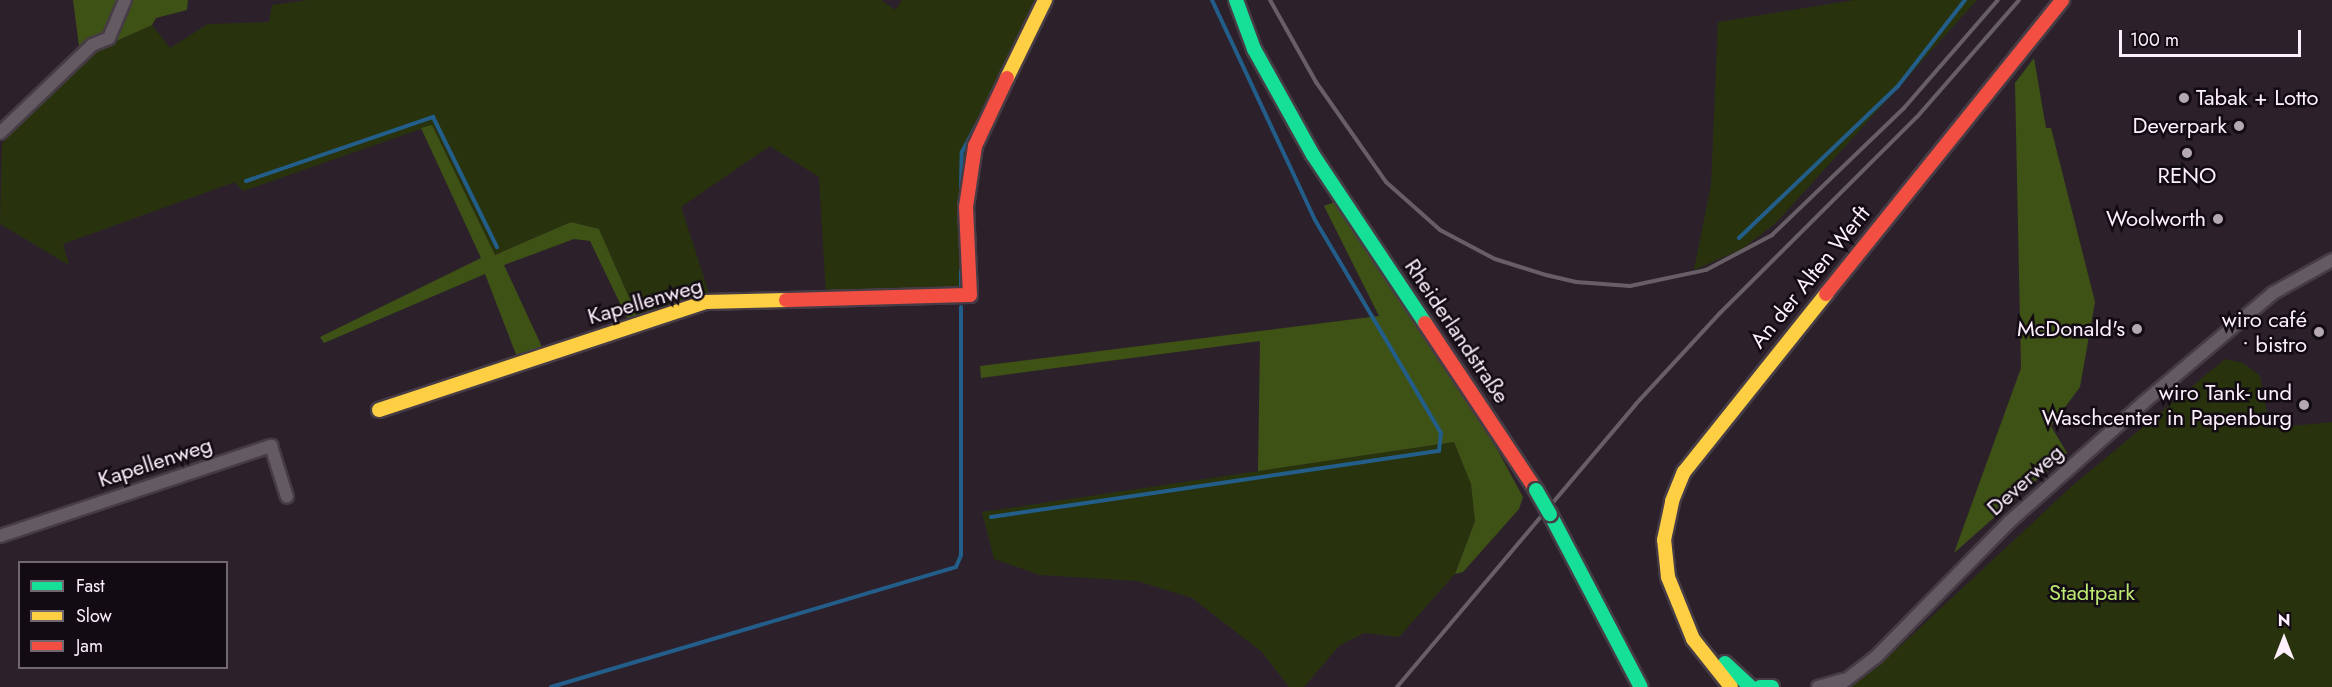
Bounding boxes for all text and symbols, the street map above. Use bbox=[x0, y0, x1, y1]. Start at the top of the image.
scale bar bbox=[2122, 18, 2304, 56]
text: 100 m bbox=[2130, 27, 2179, 53]
place label: Tabak + Lotto bbox=[2196, 85, 2319, 111]
marker: Tabak + Lotto bbox=[2177, 91, 2191, 105]
place label: Deverpark bbox=[2132, 113, 2227, 139]
marker: Deverpark bbox=[2232, 119, 2246, 133]
marker: RENO bbox=[2180, 146, 2194, 160]
place label: RENO bbox=[2158, 163, 2216, 189]
street label: An der Alten Werft bbox=[1745, 201, 1875, 353]
place label: Woolworth bbox=[2106, 206, 2206, 232]
marker: Woolworth bbox=[2211, 212, 2225, 226]
street label: Rheiderlandstraße bbox=[1399, 254, 1515, 408]
street label: Kapellenweg bbox=[585, 272, 705, 330]
place label: wiro café • bistro bbox=[2222, 306, 2307, 358]
place label: McDonald's bbox=[2017, 316, 2125, 342]
marker: McDonald's bbox=[2130, 322, 2144, 336]
marker: wiro café • bistro bbox=[2312, 325, 2326, 339]
place label: wiro Tank- und Waschcenter in Papenburg bbox=[2042, 379, 2292, 430]
marker: wiro Tank- und Waschcenter in Papenburg bbox=[2297, 398, 2311, 412]
street label: Kapellenweg bbox=[95, 431, 215, 493]
street label: Deverweg bbox=[1981, 439, 2069, 521]
legend bbox=[18, 561, 228, 669]
text: Fast bbox=[76, 573, 105, 599]
park label: Stadtpark bbox=[2049, 580, 2135, 606]
text: Slow bbox=[76, 603, 112, 629]
north arrow bbox=[2254, 609, 2314, 669]
text: N bbox=[2278, 609, 2290, 632]
text: Jam bbox=[76, 633, 103, 659]

